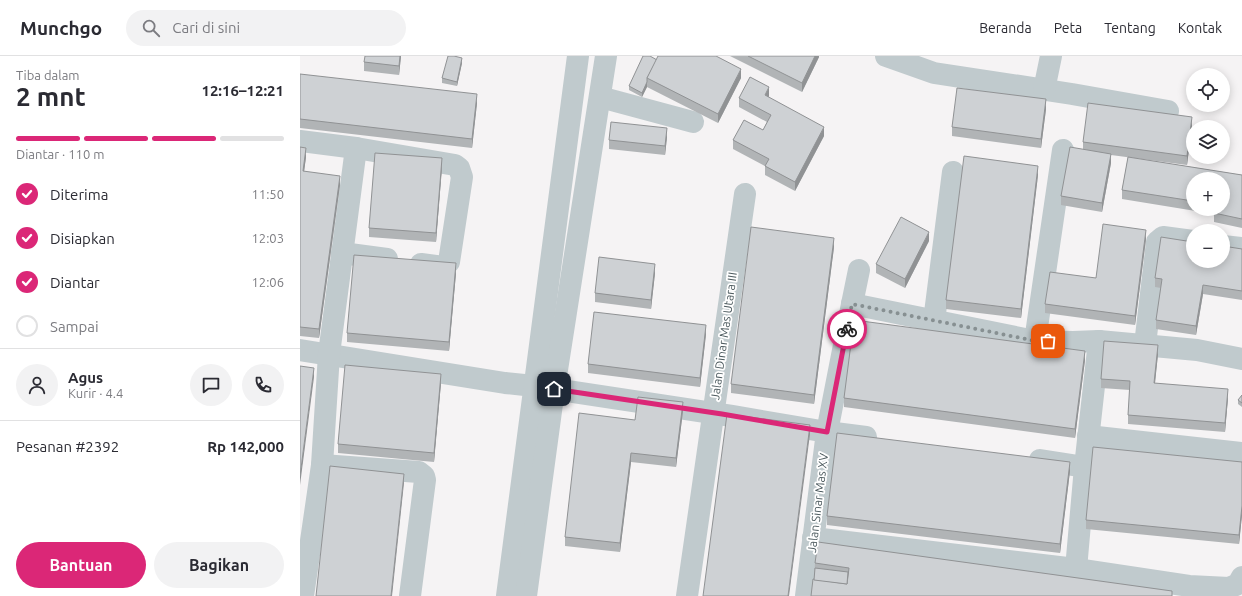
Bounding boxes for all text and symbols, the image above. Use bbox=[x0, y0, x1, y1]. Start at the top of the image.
search box bbox=[126, 10, 406, 46]
text: Munchgo bbox=[20, 17, 102, 39]
icon: search bbox=[140, 17, 162, 39]
text: Cari di sini bbox=[172, 19, 240, 36]
text: Beranda bbox=[979, 20, 1032, 36]
text: Peta bbox=[1054, 20, 1082, 36]
text: Tentang bbox=[1104, 20, 1156, 36]
text: Kontak bbox=[1178, 20, 1222, 36]
text: Tiba dalam bbox=[16, 68, 80, 82]
map controls bbox=[1186, 68, 1230, 268]
button: locate bbox=[1186, 68, 1230, 112]
text: 2 mnt bbox=[16, 82, 86, 111]
text: 12:16–12:21 bbox=[201, 82, 284, 99]
button: layers bbox=[1186, 120, 1230, 164]
text: Diantar · 110 m bbox=[16, 147, 104, 161]
button: + bbox=[1186, 172, 1230, 216]
icon: check bbox=[16, 183, 38, 205]
text: Diterima bbox=[50, 186, 108, 203]
text: 11:50 bbox=[251, 187, 284, 201]
button: − bbox=[1186, 224, 1230, 268]
icon: check bbox=[16, 227, 38, 249]
text: Disiapkan bbox=[50, 230, 115, 247]
text: 12:03 bbox=[251, 231, 284, 245]
icon: check bbox=[16, 271, 38, 293]
street label: Jalan Dinar Mas Utara III bbox=[708, 271, 739, 401]
text: Diantar bbox=[50, 274, 100, 291]
text: 12:06 bbox=[251, 275, 284, 289]
courier bbox=[827, 309, 867, 349]
text: Sampai bbox=[50, 318, 99, 335]
icon: bike bbox=[836, 318, 858, 340]
pin bbox=[1031, 324, 1065, 358]
icon: bag bbox=[1037, 330, 1059, 352]
button: person bbox=[16, 364, 58, 406]
button: chat bbox=[190, 364, 232, 406]
button: phone bbox=[242, 364, 284, 406]
text: Agus bbox=[68, 369, 103, 386]
pin bbox=[537, 372, 571, 406]
icon: home bbox=[543, 378, 565, 400]
text: Kurir · 4.4 bbox=[68, 386, 123, 400]
text: Pesanan #2392 bbox=[16, 438, 119, 455]
text: Rp 142,000 bbox=[207, 438, 284, 455]
street label: Jalan Sinar Mas XV bbox=[805, 452, 830, 554]
button: Bantuan bbox=[16, 542, 146, 588]
button: Bagikan bbox=[154, 542, 284, 588]

